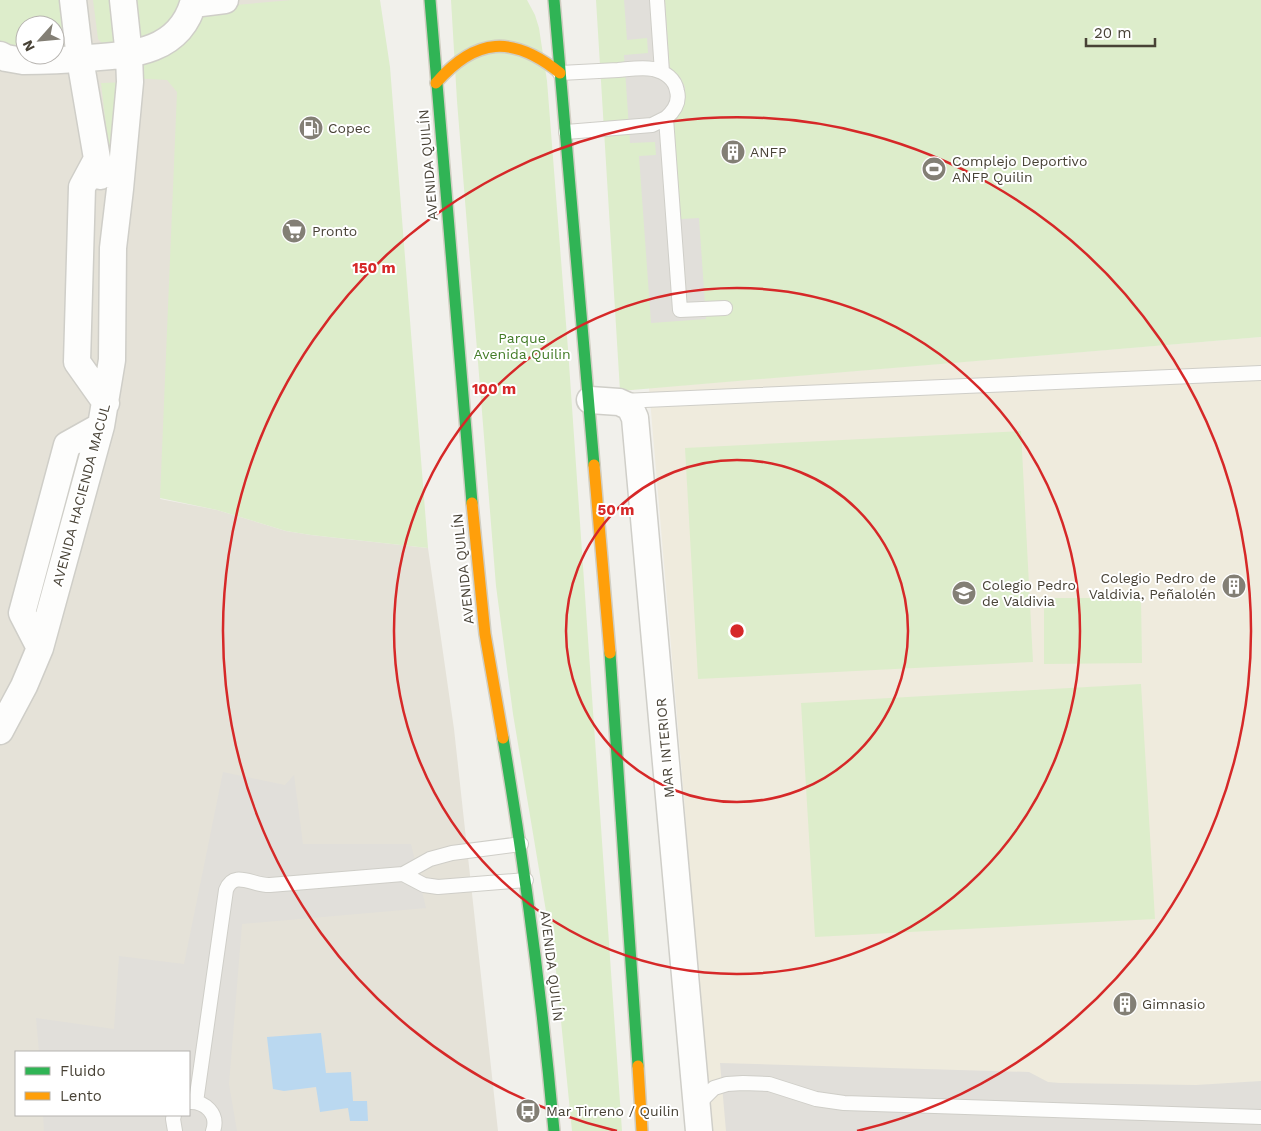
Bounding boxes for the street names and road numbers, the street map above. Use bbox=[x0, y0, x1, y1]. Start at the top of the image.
street label: AVENIDA QUILÍN bbox=[415, 109, 441, 221]
street label: AVENIDA HACIENDA MACUL bbox=[49, 402, 113, 588]
street label: AVENIDA QUILÍN bbox=[449, 513, 477, 625]
street label: MAR INTERIOR bbox=[653, 697, 677, 799]
street label: AVENIDA QUILÍN bbox=[537, 910, 567, 1022]

